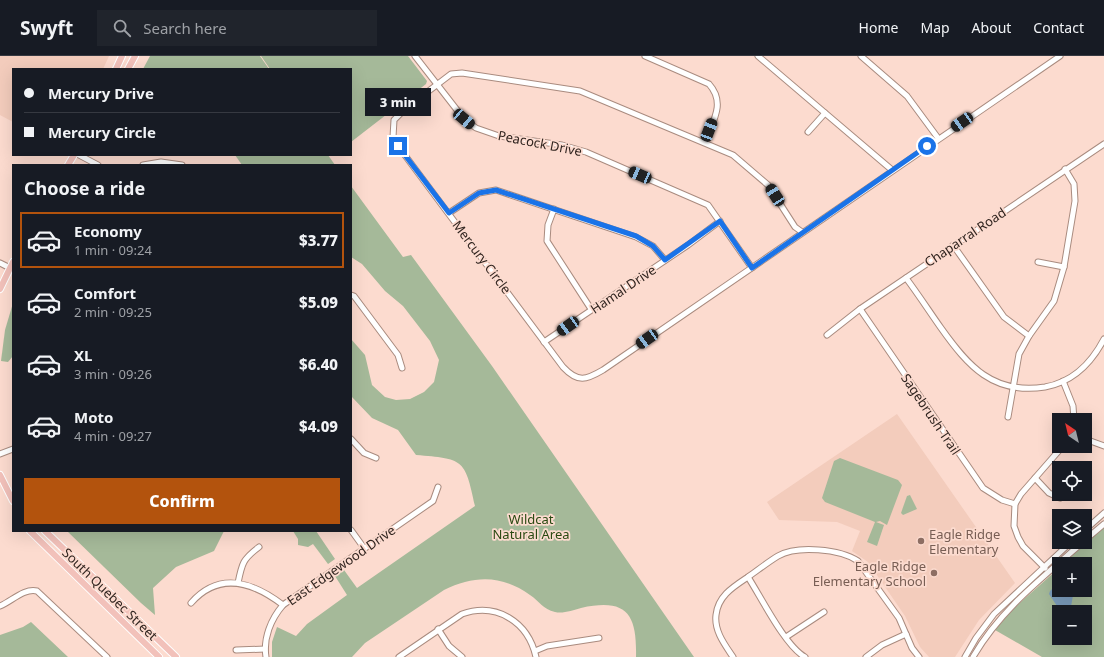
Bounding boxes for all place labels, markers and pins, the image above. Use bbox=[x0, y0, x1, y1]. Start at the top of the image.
place label: Eagle Ridge Elementary bbox=[929, 525, 1000, 558]
marker: Eagle Ridge Elementary bbox=[916, 536, 926, 546]
place label: Eagle Ridge Elementary School bbox=[813, 557, 926, 590]
marker: Eagle Ridge Elementary School bbox=[929, 568, 939, 578]

